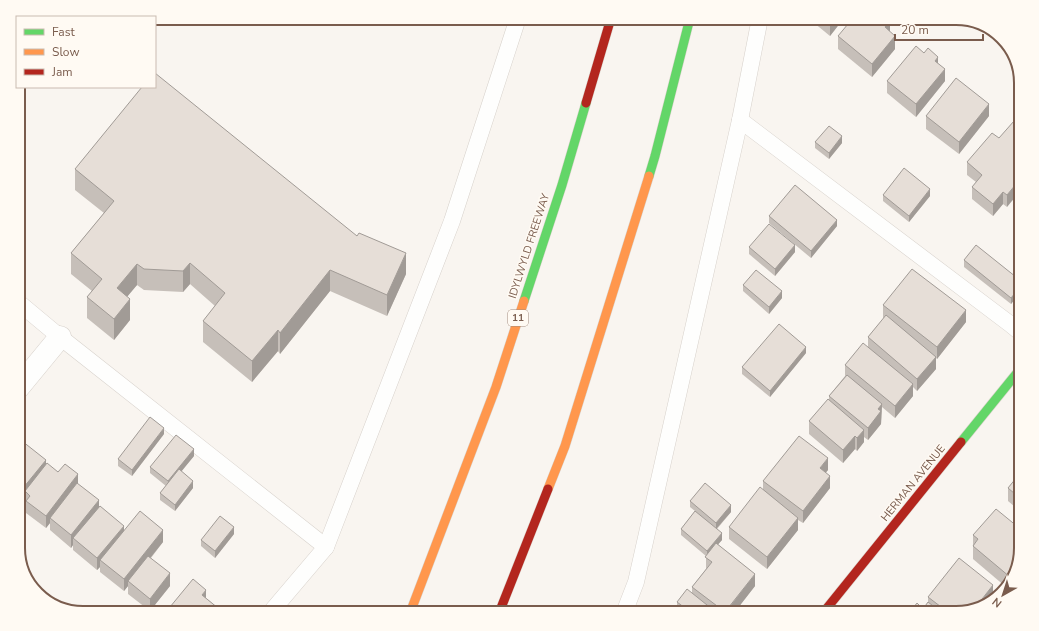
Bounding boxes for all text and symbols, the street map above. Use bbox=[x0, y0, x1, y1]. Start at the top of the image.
legend bbox=[16, 16, 156, 88]
scale bar bbox=[895, 16, 983, 42]
text: 20 m bbox=[901, 22, 929, 38]
text: Fast bbox=[52, 24, 75, 40]
text: Slow bbox=[52, 44, 80, 60]
text: Jam bbox=[51, 64, 73, 80]
street label: IDYLWYLD FREEWAY bbox=[505, 191, 553, 300]
road number: 11 bbox=[508, 310, 528, 326]
street label: HERMAN AVENUE bbox=[877, 442, 949, 524]
north arrow bbox=[983, 575, 1023, 615]
text: N bbox=[989, 594, 1005, 611]

